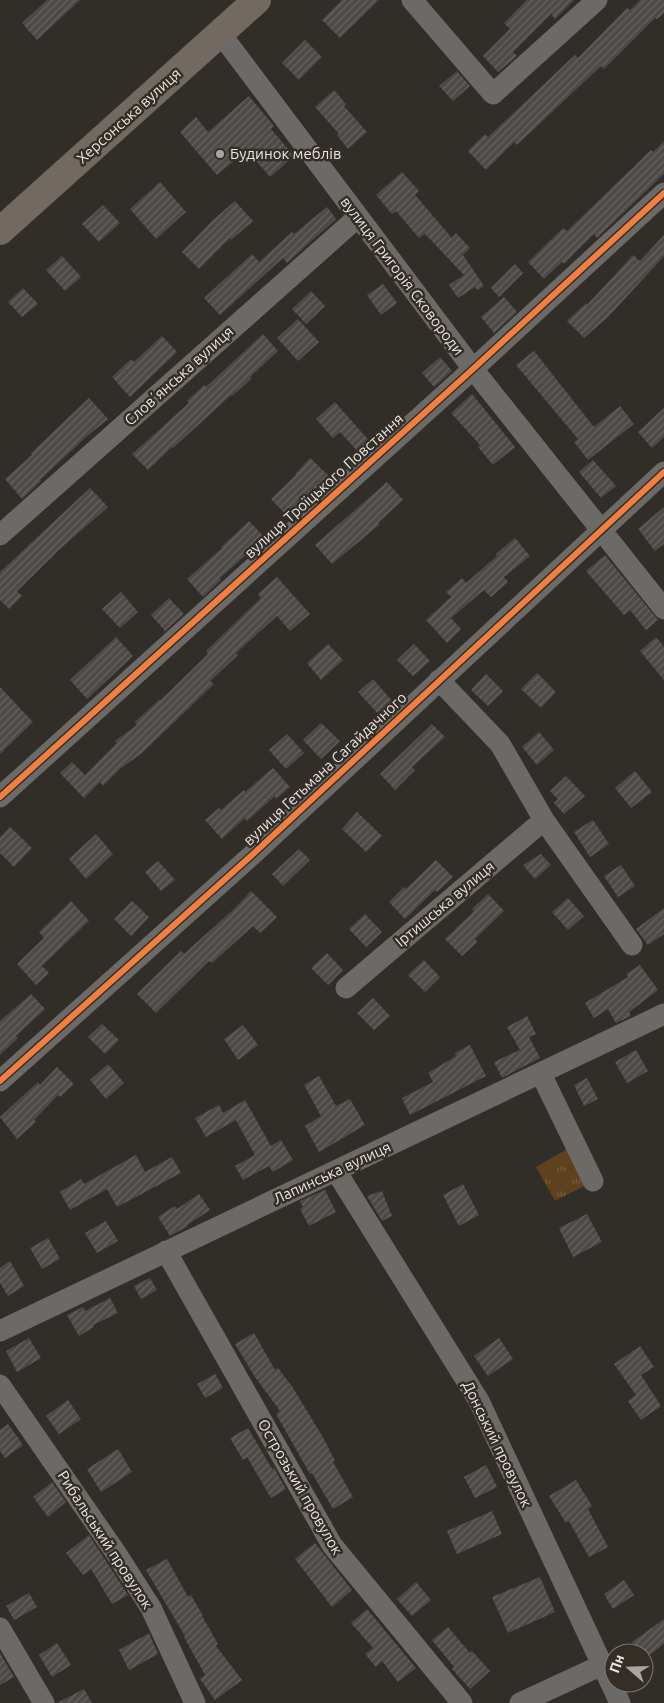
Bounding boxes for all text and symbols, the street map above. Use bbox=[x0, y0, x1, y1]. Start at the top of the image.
street label: Херсонська вулиця bbox=[73, 65, 184, 167]
place label: Будинок меблів bbox=[230, 145, 341, 162]
marker: Будинок меблів bbox=[214, 148, 226, 160]
street label: вулиця Григорія Сковороди bbox=[337, 193, 467, 358]
street label: Словʼянська вулиця bbox=[121, 322, 236, 429]
street label: вулиця Троїцького Повстання bbox=[241, 410, 407, 561]
street label: вулиця Гетьмана Сагайдачного bbox=[240, 689, 410, 849]
street label: Іртишська вулиця bbox=[392, 857, 497, 950]
street label: Лапинська вулиця bbox=[270, 1138, 393, 1207]
street label: Донський провулок bbox=[459, 1378, 536, 1510]
street label: Острозький провулок bbox=[255, 1416, 346, 1558]
street label: Рибальський провулок bbox=[54, 1467, 157, 1612]
north arrow bbox=[604, 1643, 654, 1693]
text: Пн bbox=[606, 1652, 627, 1675]

